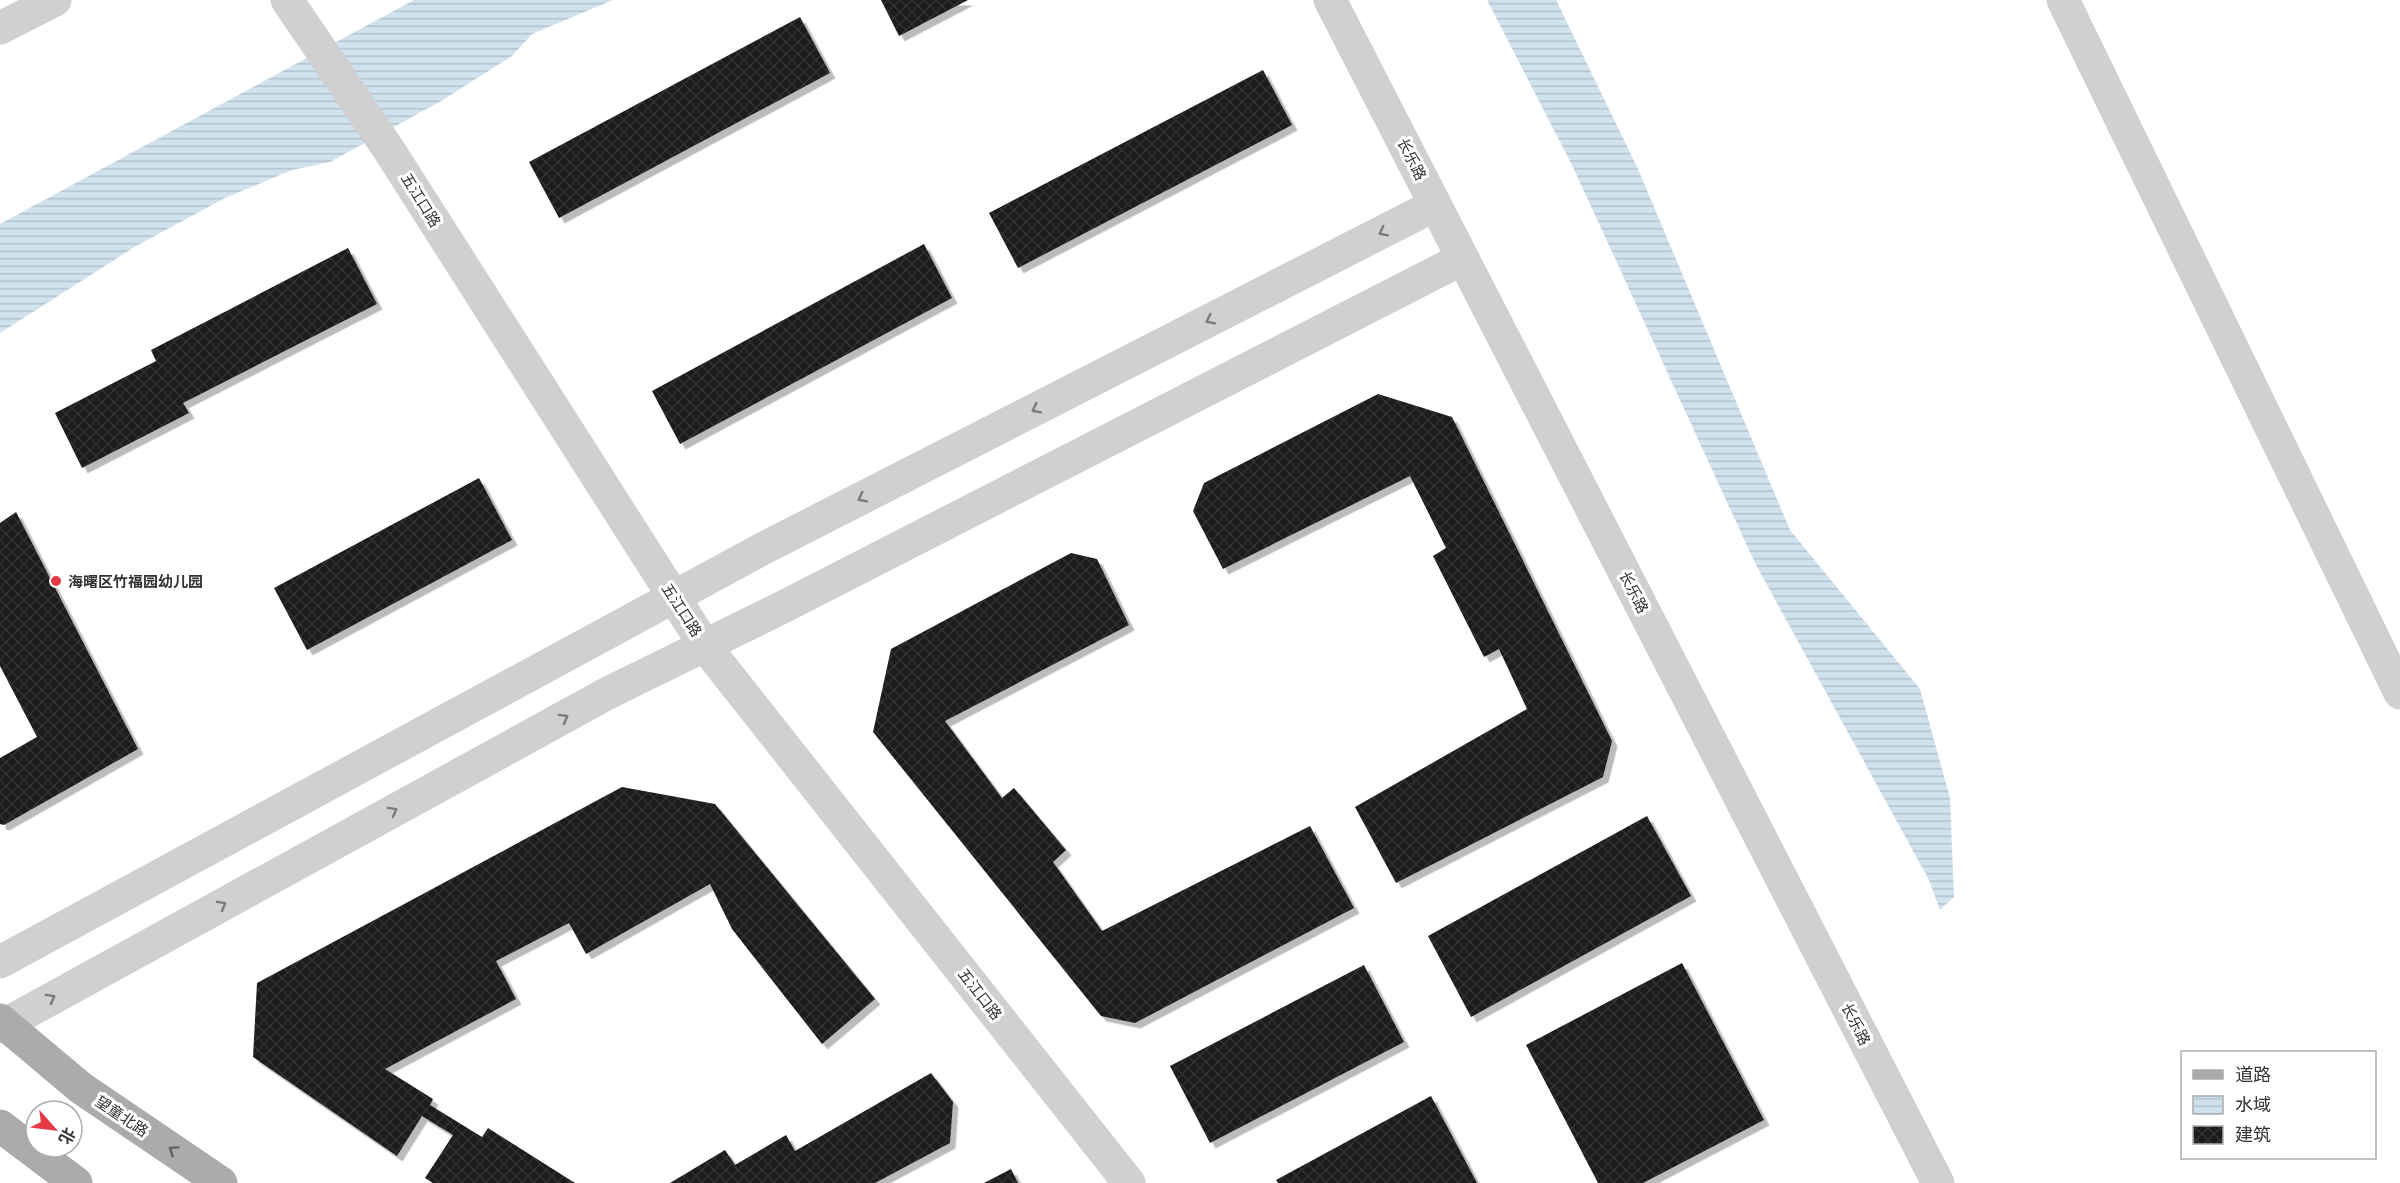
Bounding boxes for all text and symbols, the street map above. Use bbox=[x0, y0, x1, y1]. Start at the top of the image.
street label: 长乐路 bbox=[1392, 134, 1432, 184]
street label: 五江口路 bbox=[396, 169, 446, 231]
one-way arrow bbox=[1379, 224, 1390, 236]
one-way arrow bbox=[1205, 313, 1216, 325]
one-way arrow bbox=[1032, 402, 1042, 413]
one-way arrow bbox=[858, 490, 869, 502]
street label: 长乐路 bbox=[1614, 567, 1654, 617]
place label: 海曙区竹福园幼儿园 bbox=[68, 571, 203, 592]
marker: 海曙区竹福园幼儿园 bbox=[49, 574, 63, 588]
street label: 五江口路 bbox=[657, 579, 707, 641]
one-way arrow bbox=[558, 714, 568, 725]
one-way arrow bbox=[387, 807, 397, 818]
one-way arrow bbox=[216, 901, 226, 912]
street label: 五江口路 bbox=[953, 964, 1007, 1024]
one-way arrow bbox=[45, 994, 55, 1005]
street label: 长乐路 bbox=[1836, 999, 1876, 1049]
legend bbox=[2181, 1051, 2376, 1159]
text: 道路 bbox=[2235, 1062, 2271, 1087]
street label: 望童北路 bbox=[91, 1091, 153, 1141]
text: 水域 bbox=[2235, 1092, 2271, 1117]
north arrow bbox=[24, 1099, 84, 1159]
text: 建筑 bbox=[2235, 1122, 2271, 1147]
text: 北 bbox=[53, 1123, 81, 1148]
one-way arrow bbox=[168, 1146, 179, 1157]

